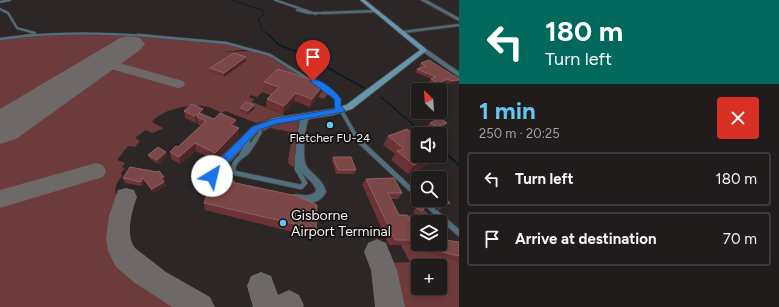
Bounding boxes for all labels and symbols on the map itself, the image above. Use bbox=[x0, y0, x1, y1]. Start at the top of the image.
pin bbox=[296, 40, 330, 81]
north arrow bbox=[411, 83, 447, 119]
marker: Fletcher FU-24 bbox=[325, 120, 335, 130]
place label: Fletcher FU-24 bbox=[289, 131, 371, 145]
position arrow bbox=[191, 155, 233, 197]
place label: Gisborne Airport Terminal bbox=[291, 207, 391, 240]
marker: Gisborne Airport Terminal bbox=[278, 218, 288, 228]

